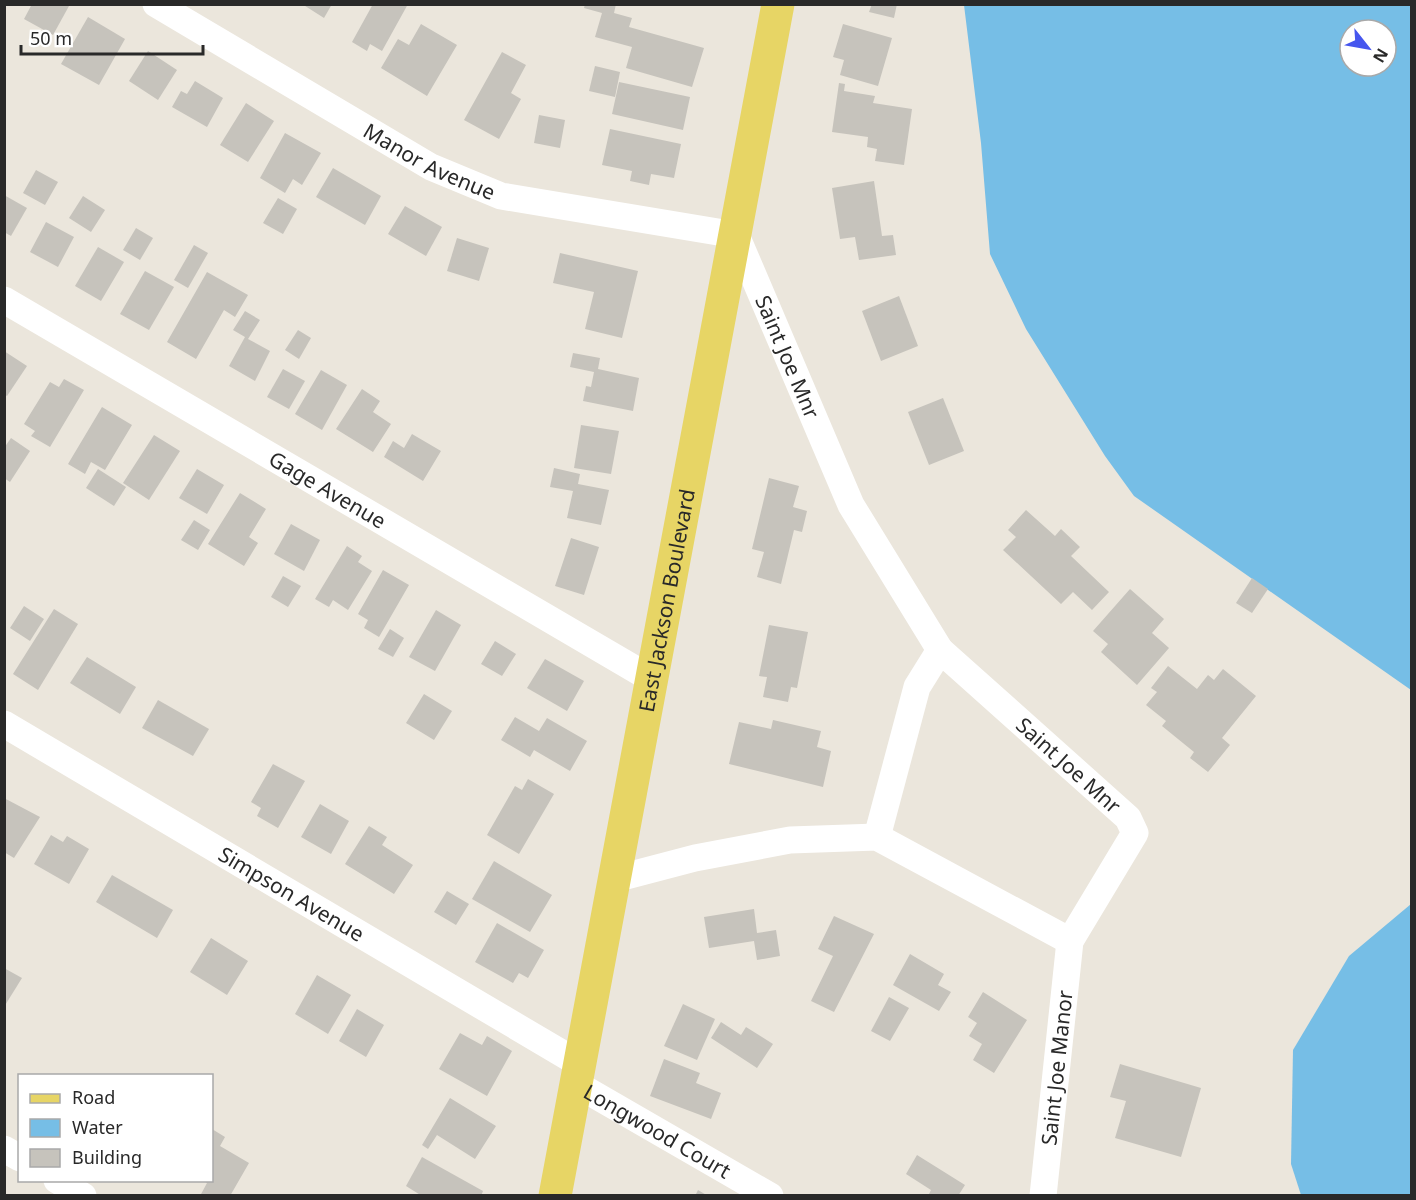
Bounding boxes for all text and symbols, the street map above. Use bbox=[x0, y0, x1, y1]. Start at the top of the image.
scale bar bbox=[21, 18, 202, 56]
north arrow bbox=[1338, 18, 1398, 78]
text: 50 m bbox=[30, 26, 72, 50]
text: N bbox=[1368, 44, 1394, 67]
street label: Manor Avenue bbox=[359, 116, 500, 206]
street label: Saint Joe Mnr bbox=[749, 291, 827, 423]
street label: Gage Avenue bbox=[264, 444, 391, 535]
street label: East Jackson Boulevard bbox=[632, 486, 701, 714]
street label: Saint Joe Mnr bbox=[1011, 711, 1127, 819]
street label: Simpson Avenue bbox=[214, 840, 370, 948]
street label: Saint Joe Manor bbox=[1034, 988, 1079, 1147]
legend bbox=[18, 1074, 213, 1182]
street label: Longwood Court bbox=[579, 1078, 736, 1185]
text: Road bbox=[72, 1085, 115, 1109]
text: Water bbox=[72, 1115, 123, 1139]
text: Building bbox=[72, 1145, 142, 1169]

